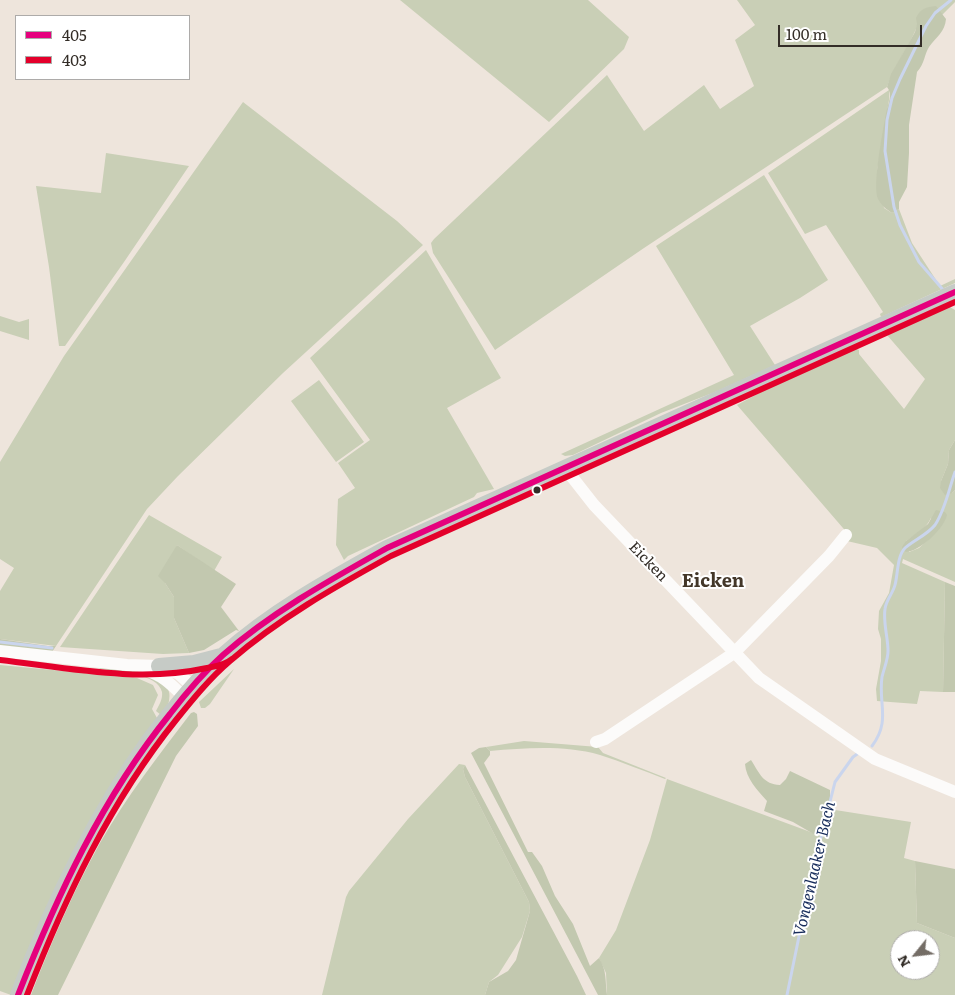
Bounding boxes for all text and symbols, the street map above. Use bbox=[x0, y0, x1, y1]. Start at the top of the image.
legend bbox=[15, 15, 190, 80]
scale bar bbox=[780, 15, 924, 47]
text: 100 m bbox=[786, 22, 827, 45]
text: 405 bbox=[62, 23, 87, 46]
text: 403 bbox=[62, 48, 87, 71]
unlabelled marker bbox=[532, 485, 542, 495]
street label: Eicken bbox=[625, 538, 671, 586]
district label: Eicken bbox=[682, 571, 744, 593]
water label: Vongenlaaker Bach bbox=[790, 800, 840, 938]
north arrow bbox=[890, 930, 940, 980]
text: N bbox=[891, 952, 914, 972]

